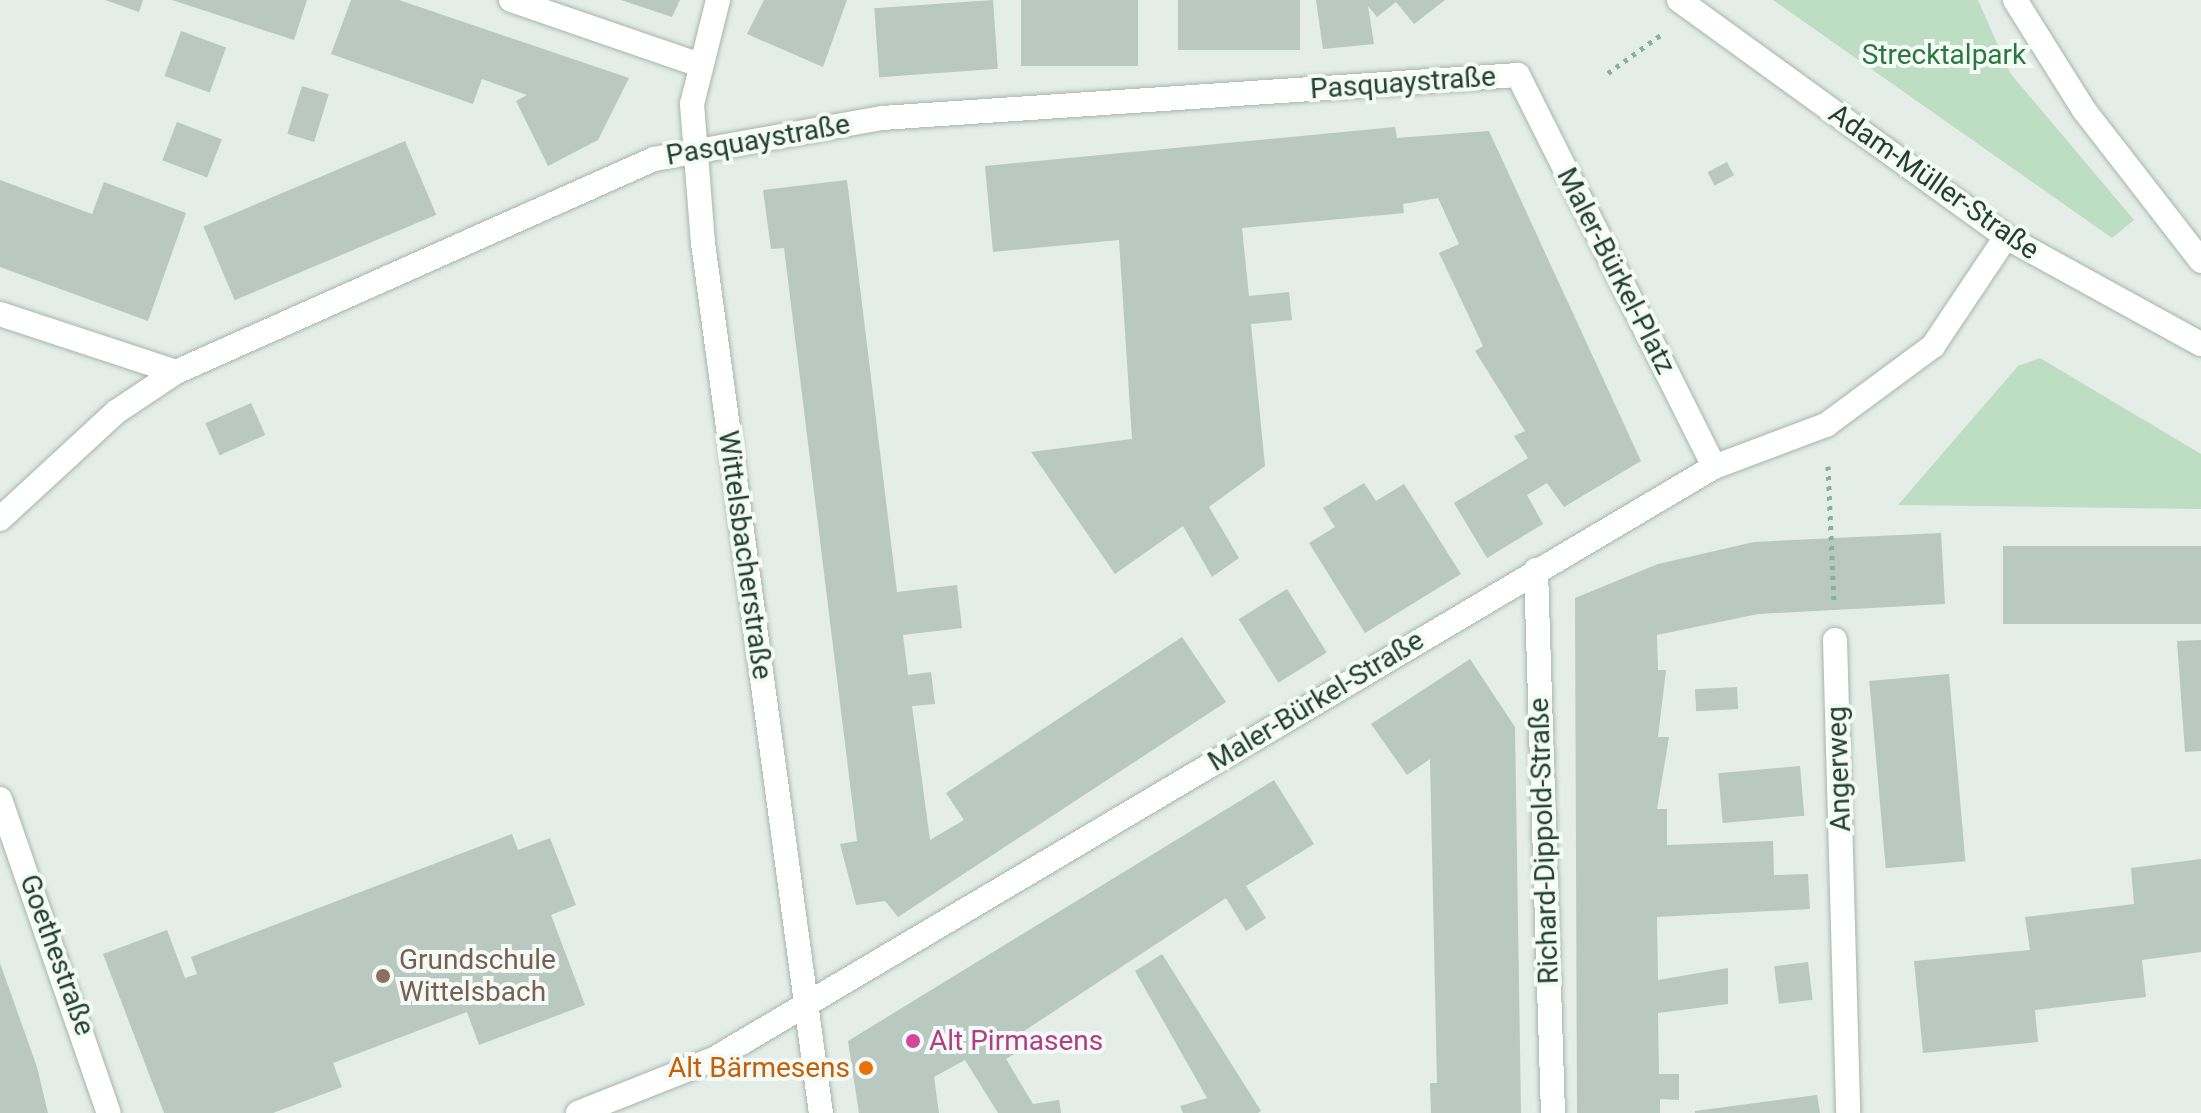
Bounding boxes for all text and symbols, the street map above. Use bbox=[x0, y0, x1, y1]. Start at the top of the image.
park label: Strecktalpark bbox=[1862, 38, 2026, 72]
street label: Pasquaystraße bbox=[1309, 60, 1497, 106]
street label: Adam-Müller-Straße bbox=[1823, 97, 2045, 267]
street label: Pasquaystraße bbox=[663, 107, 853, 173]
street label: Maler-Bürkel-Platz bbox=[1550, 162, 1682, 380]
street label: Wittelsbacherstraße bbox=[711, 429, 779, 681]
street label: Maler-Bürkel-Straße bbox=[1202, 623, 1430, 779]
street label: Richard-Dippold-Straße bbox=[1522, 697, 1566, 985]
street label: Angerweg bbox=[1820, 706, 1858, 832]
street label: Goethestraße bbox=[12, 870, 102, 1040]
place label: Grundschule Wittelsbach bbox=[399, 943, 556, 1009]
marker: Grundschule Wittelsbach bbox=[374, 967, 392, 985]
place label: Alt Pirmasens bbox=[929, 1024, 1103, 1058]
marker: Alt Pirmasens bbox=[904, 1032, 922, 1050]
place label: Alt Bärmesens bbox=[668, 1051, 850, 1085]
marker: Alt Bärmesens bbox=[857, 1059, 875, 1077]

